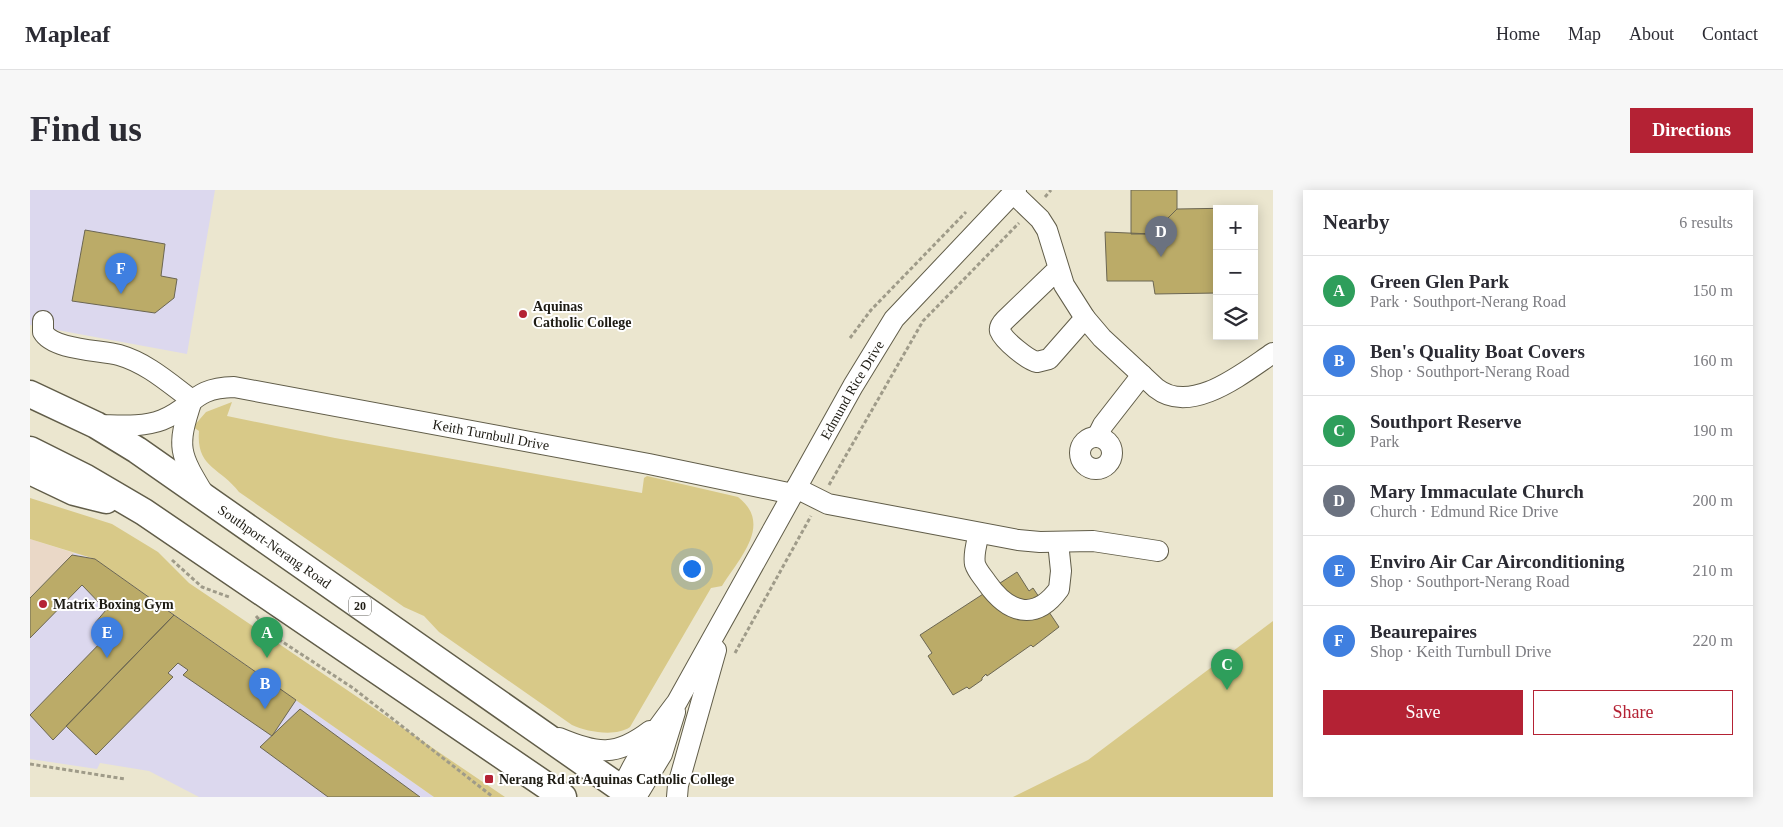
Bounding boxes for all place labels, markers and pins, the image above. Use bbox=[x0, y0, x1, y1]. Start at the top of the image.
pin: D bbox=[1145, 216, 1177, 257]
pin: F bbox=[105, 253, 137, 294]
place label: Aquinas Catholic College bbox=[533, 299, 631, 330]
marker: Aquinas Catholic College bbox=[517, 308, 529, 320]
place label: Matrix Boxing Gym bbox=[53, 597, 174, 612]
marker: Matrix Boxing Gym bbox=[37, 598, 49, 610]
pin: E bbox=[91, 617, 123, 658]
pin: A bbox=[251, 617, 283, 658]
pin: C bbox=[1211, 649, 1243, 690]
pin: B bbox=[249, 668, 281, 709]
place label: Nerang Rd at Aquinas Catholic College bbox=[499, 772, 734, 787]
marker: Nerang Rd at Aquinas Catholic College bbox=[483, 773, 495, 785]

